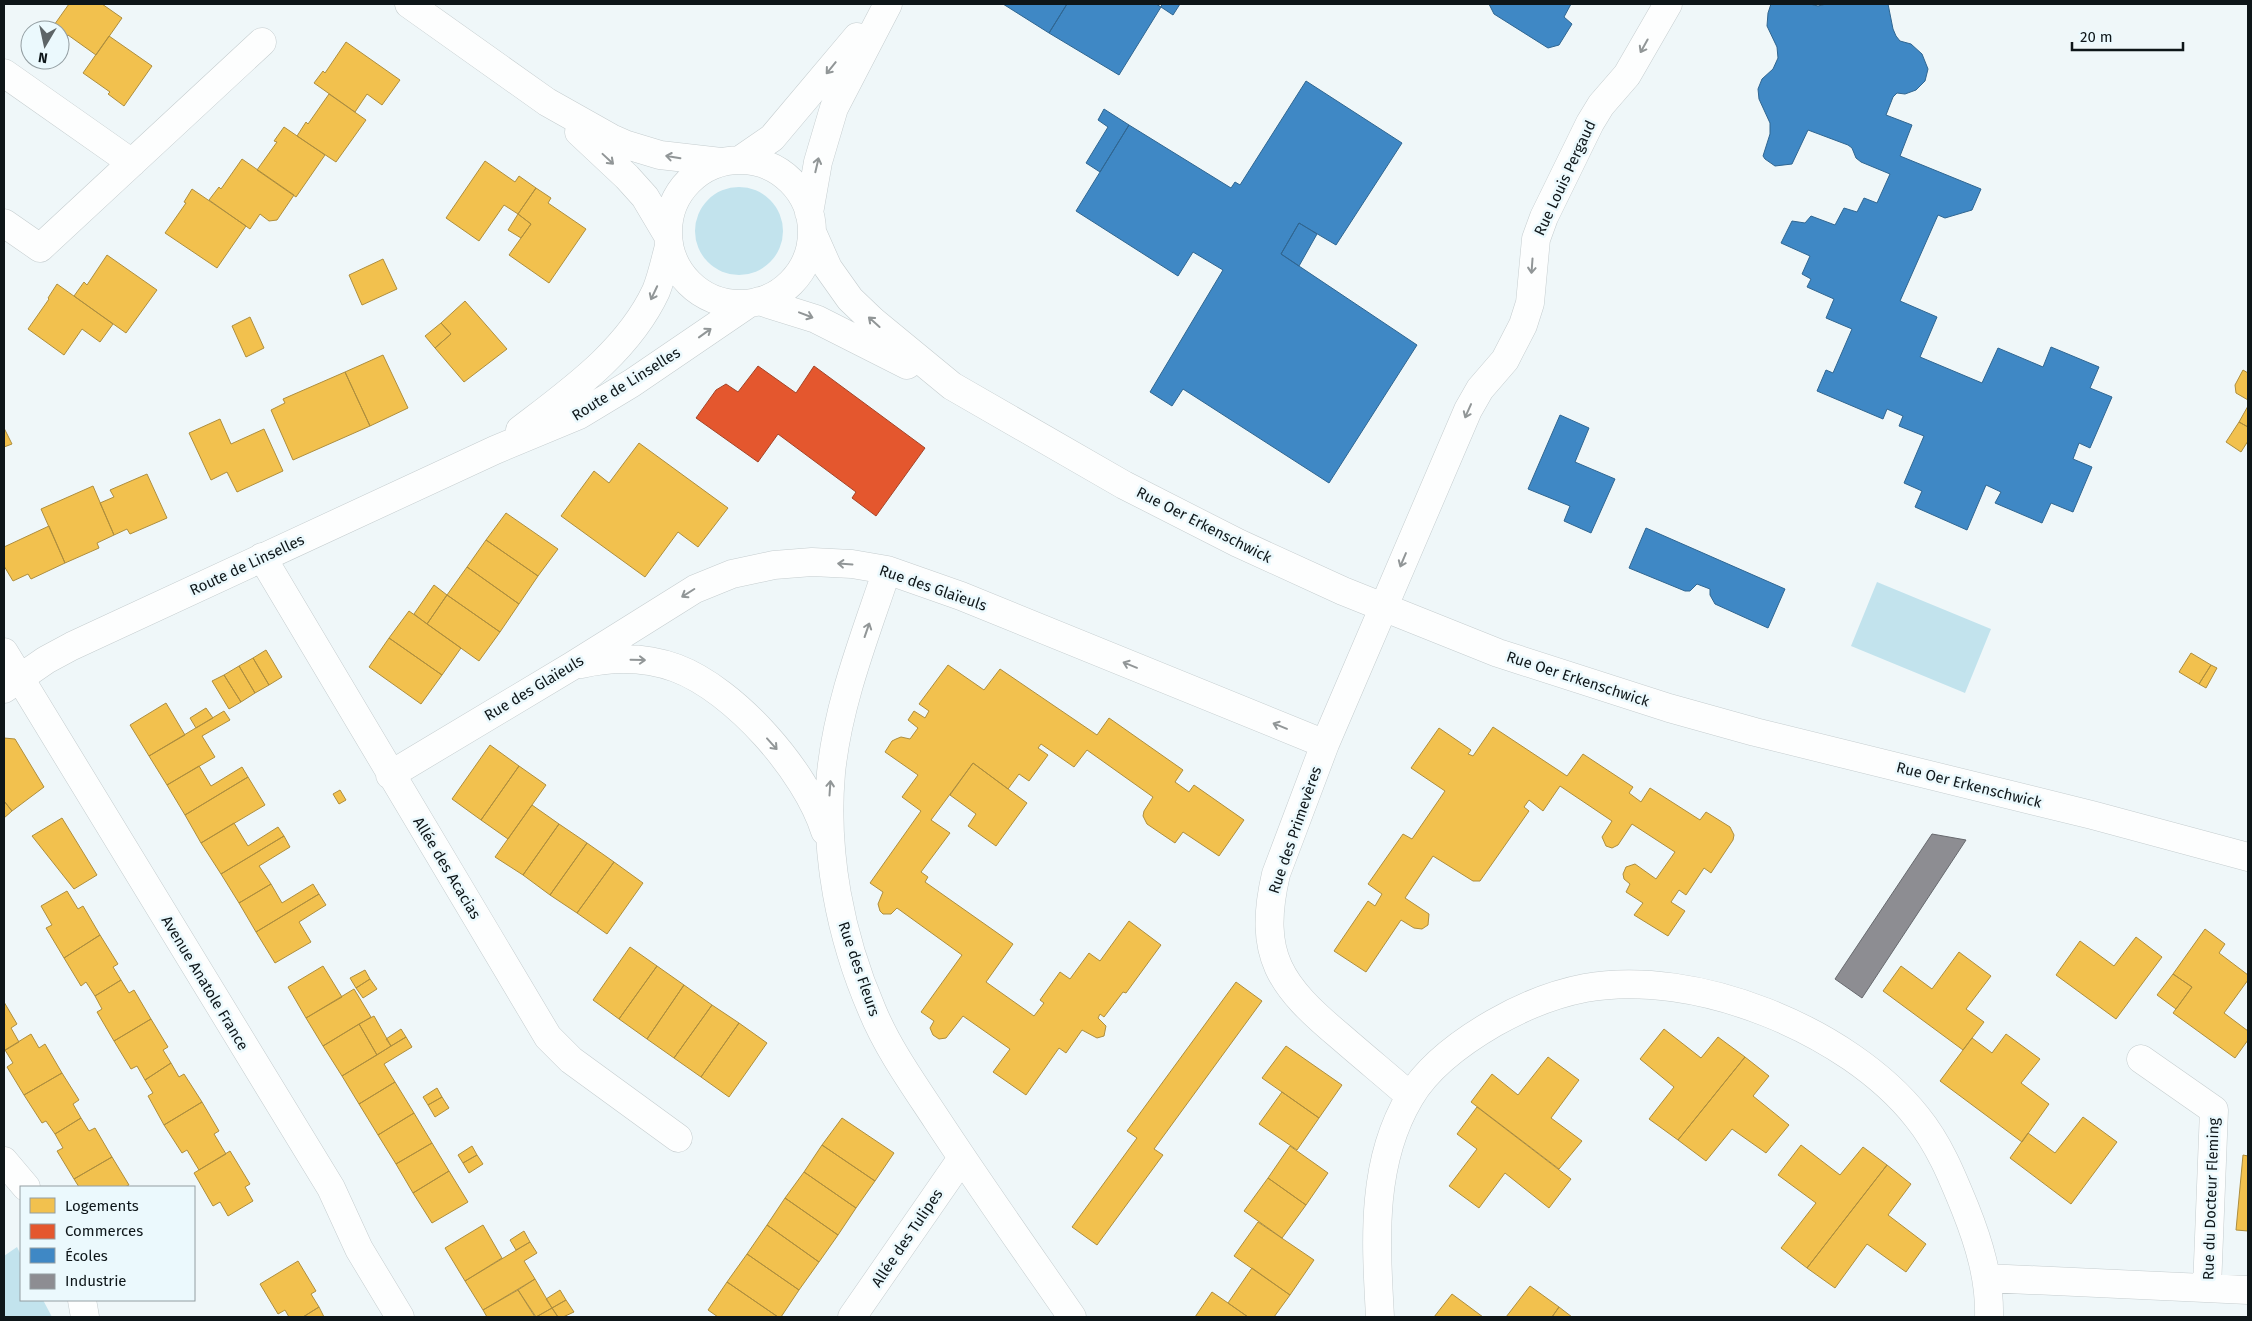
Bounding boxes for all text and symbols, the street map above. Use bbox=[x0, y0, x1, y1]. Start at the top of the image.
north arrow bbox=[20, 20, 70, 70]
scale bar bbox=[2072, 20, 2183, 52]
text: 20 m bbox=[2080, 28, 2113, 46]
one-way arrow bbox=[1639, 39, 1649, 54]
text: N bbox=[37, 48, 49, 66]
one-way arrow bbox=[826, 61, 837, 74]
street label: Rue Louis Pergaud bbox=[1530, 117, 1600, 239]
one-way arrow bbox=[666, 152, 682, 162]
one-way arrow bbox=[602, 153, 615, 165]
one-way arrow bbox=[813, 157, 822, 173]
one-way arrow bbox=[1528, 258, 1537, 274]
one-way arrow bbox=[649, 285, 659, 300]
one-way arrow bbox=[798, 311, 813, 320]
one-way arrow bbox=[867, 316, 880, 327]
one-way arrow bbox=[698, 328, 712, 338]
street label: Route de Linselles bbox=[568, 343, 684, 425]
one-way arrow bbox=[1462, 403, 1472, 418]
street label: Rue Oer Erkenschwick bbox=[1133, 483, 1275, 567]
street label: Route de Linselles bbox=[187, 531, 307, 599]
one-way arrow bbox=[1398, 552, 1408, 567]
one-way arrow bbox=[838, 560, 854, 569]
street label: Rue des Glaïeuls bbox=[877, 561, 989, 615]
one-way arrow bbox=[681, 588, 695, 598]
one-way arrow bbox=[863, 623, 872, 638]
street label: Rue Oer Erkenschwick bbox=[1504, 647, 1652, 711]
street label: Rue des Glaïeuls bbox=[481, 651, 587, 725]
one-way arrow bbox=[629, 655, 645, 665]
one-way arrow bbox=[1122, 659, 1137, 668]
one-way arrow bbox=[1273, 720, 1288, 730]
one-way arrow bbox=[766, 737, 778, 750]
street label: Rue Oer Erkenschwick bbox=[1894, 758, 2044, 812]
street label: Rue des Primevères bbox=[1265, 764, 1325, 896]
one-way arrow bbox=[826, 780, 835, 796]
street label: Allée des Acacias bbox=[409, 814, 485, 922]
street label: Avenue Anatole France bbox=[158, 912, 252, 1054]
street label: Rue des Fleurs bbox=[834, 919, 884, 1019]
street label: Rue du Docteur Fleming bbox=[2199, 1117, 2223, 1280]
legend bbox=[20, 1186, 195, 1301]
street label: Allée des Tulipes bbox=[868, 1186, 946, 1290]
text: Logements bbox=[65, 1197, 139, 1215]
text: Commerces bbox=[65, 1222, 143, 1240]
text: Écoles bbox=[65, 1247, 108, 1265]
text: Industrie bbox=[65, 1272, 127, 1290]

